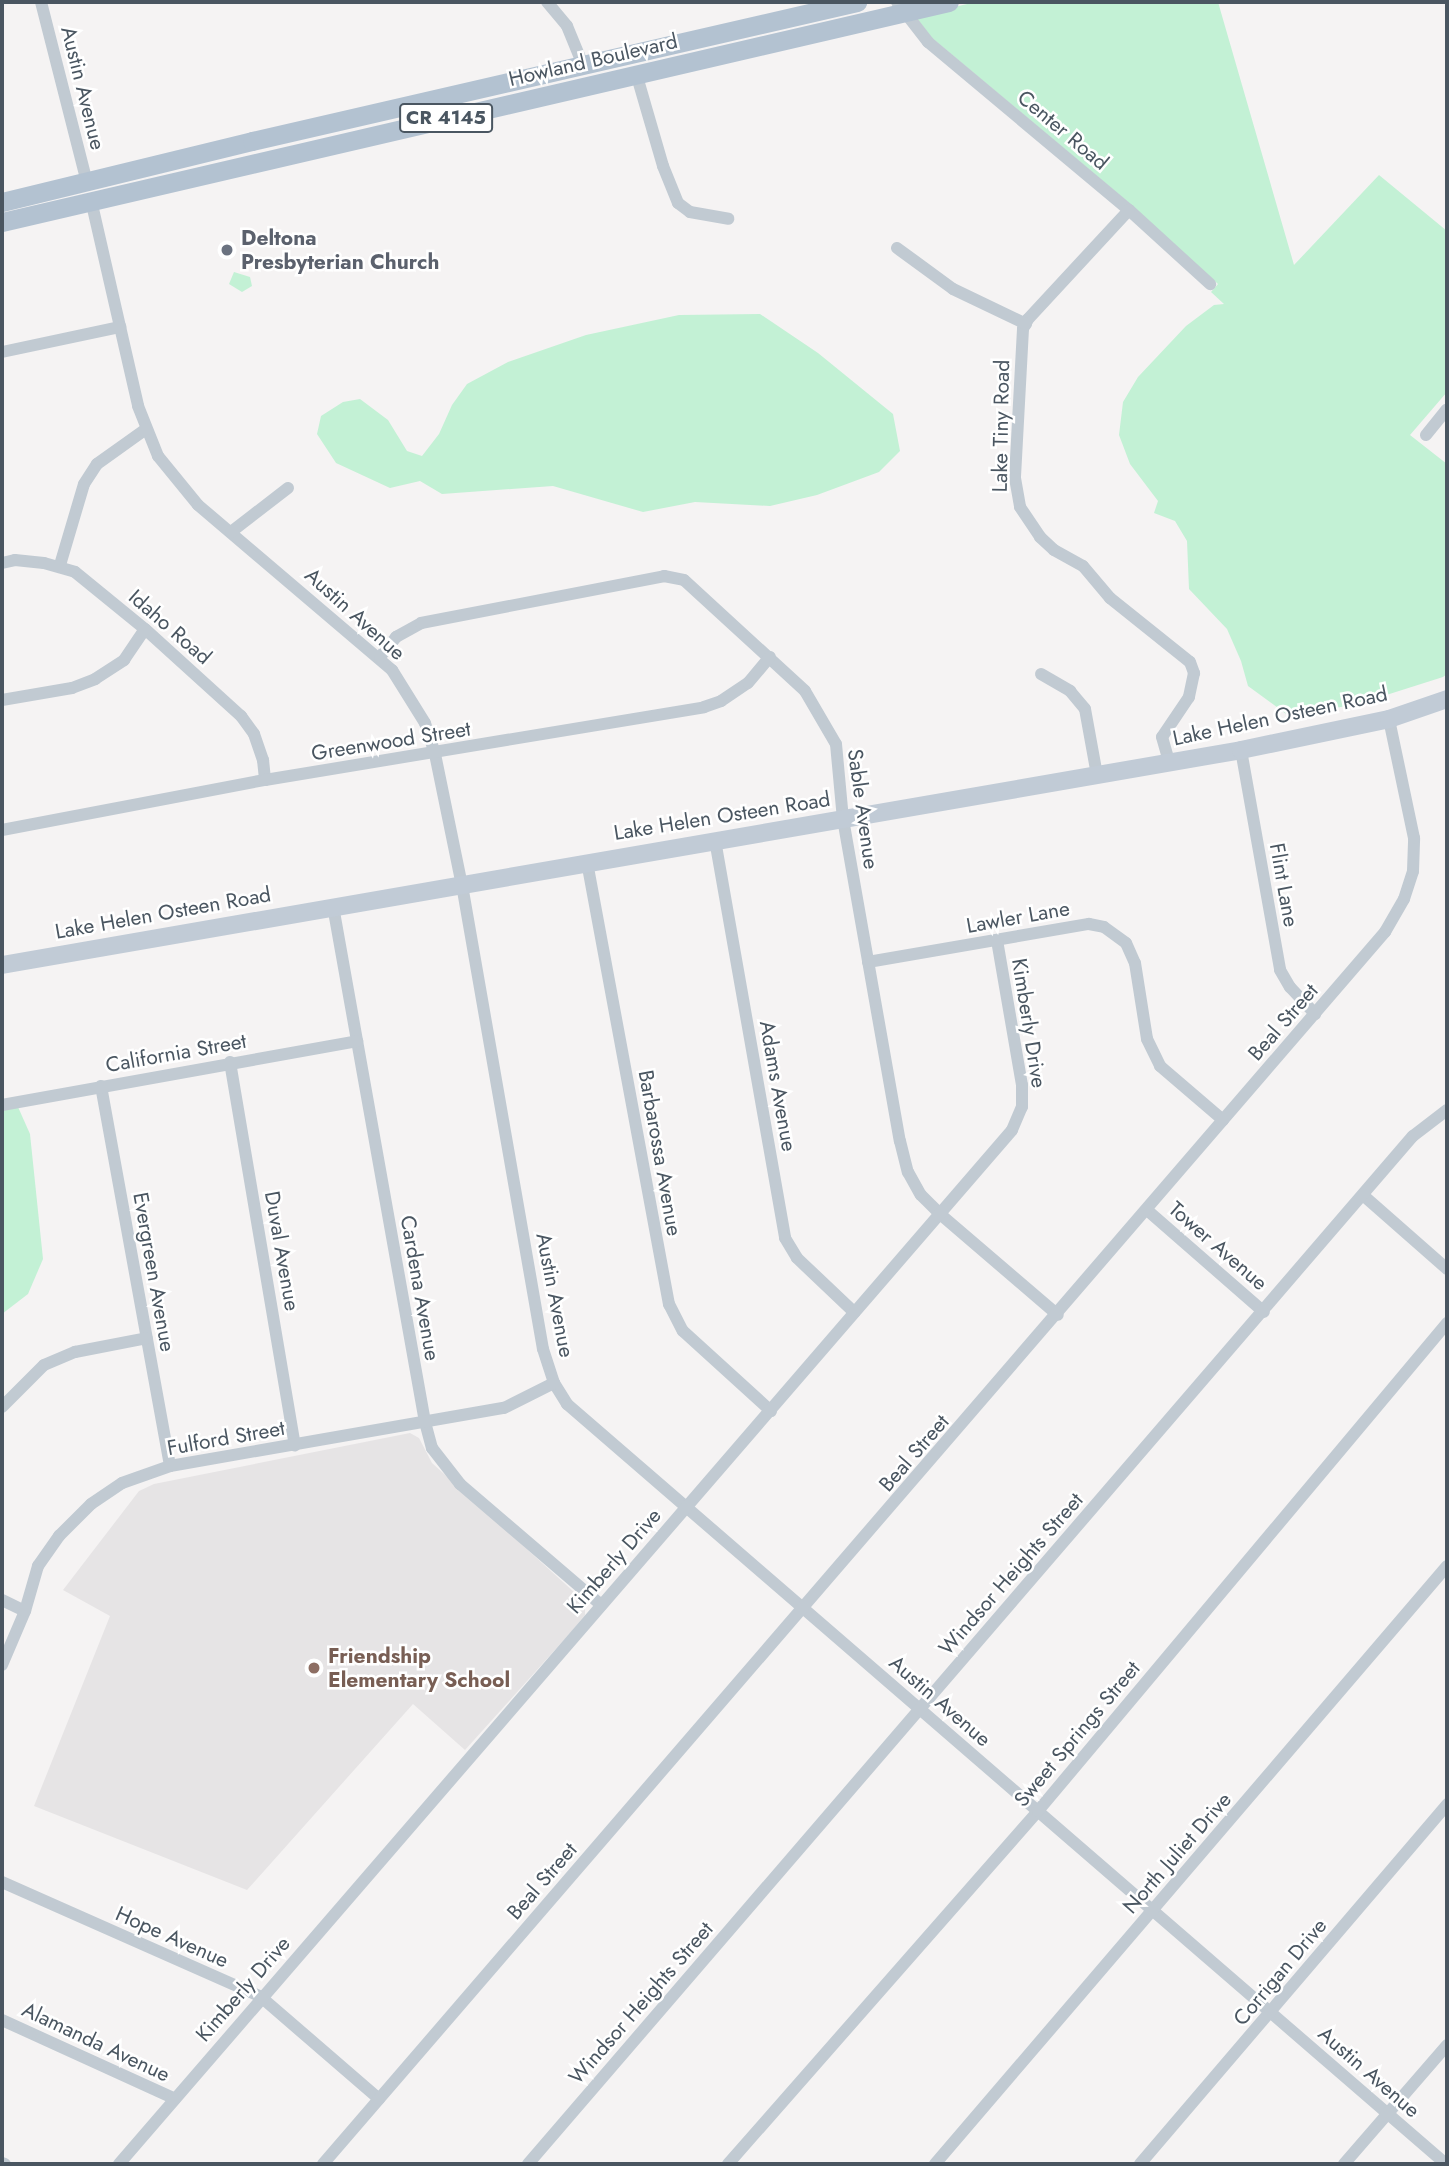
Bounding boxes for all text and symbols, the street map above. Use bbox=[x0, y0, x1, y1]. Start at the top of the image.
street label: Austin Avenue bbox=[56, 24, 110, 152]
street label: Howland Boulevard bbox=[506, 28, 680, 92]
street label: Center Road bbox=[1012, 85, 1114, 175]
road number: CR 4145 bbox=[399, 102, 493, 134]
place label: Deltona Presbyterian Church bbox=[241, 225, 439, 275]
marker: Deltona Presbyterian Church bbox=[219, 242, 235, 258]
street label: Lake Tiny Road bbox=[987, 360, 1015, 492]
street label: Austin Avenue bbox=[300, 562, 410, 666]
street label: Idaho Road bbox=[124, 584, 216, 670]
street label: Lake Helen Osteen Road bbox=[1170, 681, 1390, 751]
street label: Greenwood Street bbox=[310, 716, 472, 766]
street label: Sable Avenue bbox=[842, 747, 884, 871]
street label: Lake Helen Osteen Road bbox=[612, 786, 832, 846]
street label: Flint Lane bbox=[1264, 841, 1304, 929]
street label: Lake Helen Osteen Road bbox=[53, 882, 273, 944]
street label: Lawler Lane bbox=[964, 896, 1072, 938]
street label: Kimberly Drive bbox=[1006, 956, 1052, 1090]
street label: Beal Street bbox=[1243, 978, 1323, 1066]
street label: Adams Avenue bbox=[754, 1019, 802, 1153]
street label: California Street bbox=[104, 1028, 248, 1078]
street label: Barbarossa Avenue bbox=[633, 1068, 687, 1238]
street label: Duval Avenue bbox=[259, 1189, 305, 1313]
street label: Evergreen Avenue bbox=[128, 1190, 180, 1354]
street label: Tower Avenue bbox=[1164, 1196, 1272, 1296]
street label: Cardena Avenue bbox=[395, 1213, 445, 1363]
street label: Austin Avenue bbox=[531, 1231, 579, 1359]
street label: Beal Street bbox=[874, 1409, 954, 1497]
street label: Fulford Street bbox=[165, 1415, 287, 1461]
street label: Windsor Heights Street bbox=[934, 1488, 1088, 1660]
street label: Kimberly Drive bbox=[562, 1503, 666, 1619]
place label: Friendship Elementary School bbox=[328, 1643, 510, 1693]
street label: Austin Avenue bbox=[884, 1650, 996, 1752]
street label: Sweet Springs Street bbox=[1009, 1656, 1145, 1812]
marker: Friendship Elementary School bbox=[306, 1660, 322, 1676]
street label: North Juliet Drive bbox=[1117, 1787, 1237, 1919]
street label: Beal Street bbox=[502, 1837, 582, 1925]
street label: Hope Avenue bbox=[112, 1901, 232, 1973]
street label: Corrigan Drive bbox=[1228, 1913, 1332, 2031]
street label: Windsor Heights Street bbox=[564, 1917, 718, 2089]
street label: Kimberly Drive bbox=[191, 1931, 295, 2047]
street label: Alamanda Avenue bbox=[18, 1997, 174, 2087]
street label: Austin Avenue bbox=[1313, 2021, 1425, 2123]

